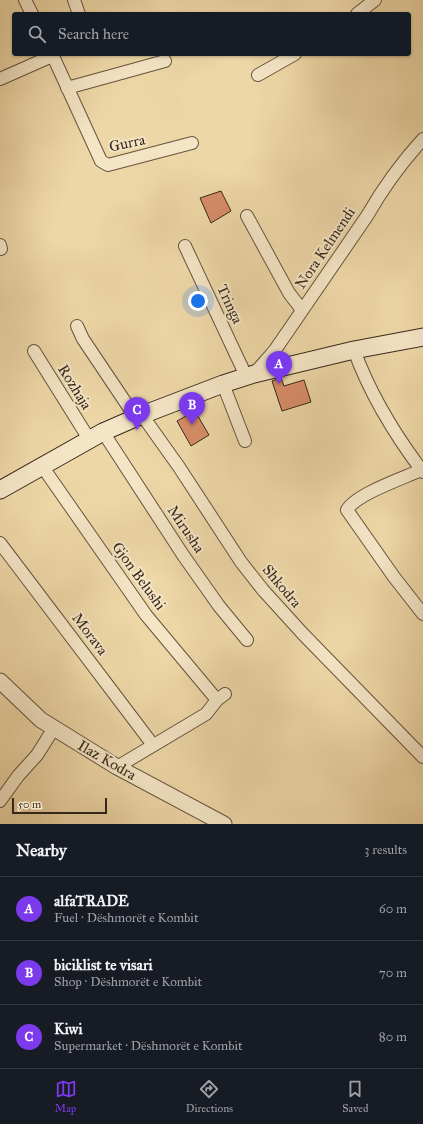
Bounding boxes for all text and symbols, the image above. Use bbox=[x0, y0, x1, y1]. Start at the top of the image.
search box bbox=[12, 12, 411, 56]
icon: search bbox=[26, 23, 48, 45]
text: Search here bbox=[58, 25, 129, 43]
street label: Gurra bbox=[107, 130, 147, 156]
street label: Nora Kelmendi bbox=[291, 204, 359, 292]
street label: Tringa bbox=[213, 282, 247, 327]
your location bbox=[188, 291, 208, 311]
pin: A bbox=[266, 351, 292, 384]
street label: Rozhaja bbox=[54, 361, 96, 413]
pin: B bbox=[179, 392, 205, 425]
pin: C bbox=[124, 397, 150, 430]
street label: Mirusha bbox=[164, 502, 209, 557]
street label: Gjon Belushi bbox=[108, 538, 170, 614]
street label: Shkodra bbox=[259, 561, 306, 612]
street label: Morava bbox=[68, 609, 112, 659]
street label: Ilaz Kodra bbox=[75, 736, 140, 784]
scale bar bbox=[12, 796, 107, 815]
text: 50 m bbox=[18, 798, 41, 811]
text: Nearby bbox=[16, 840, 67, 861]
text: 3 results bbox=[364, 842, 407, 858]
text: alfaTRADE bbox=[54, 892, 129, 910]
text: A bbox=[25, 901, 33, 917]
text: 60 m bbox=[379, 901, 407, 917]
text: Fuel · Dëshmorët e Kombit bbox=[54, 910, 198, 926]
text: biciklist te visari bbox=[54, 956, 153, 974]
text: B bbox=[25, 965, 33, 981]
text: 70 m bbox=[379, 965, 407, 981]
text: Shop · Dëshmorët e Kombit bbox=[54, 974, 202, 990]
text: Kiwi bbox=[54, 1020, 83, 1038]
text: C bbox=[25, 1029, 33, 1045]
text: 80 m bbox=[379, 1029, 407, 1045]
text: Supermarket · Dëshmorët e Kombit bbox=[54, 1038, 243, 1054]
tab: Map bbox=[55, 1078, 77, 1115]
tab: Directions bbox=[186, 1078, 233, 1115]
tab: Saved bbox=[342, 1078, 368, 1115]

